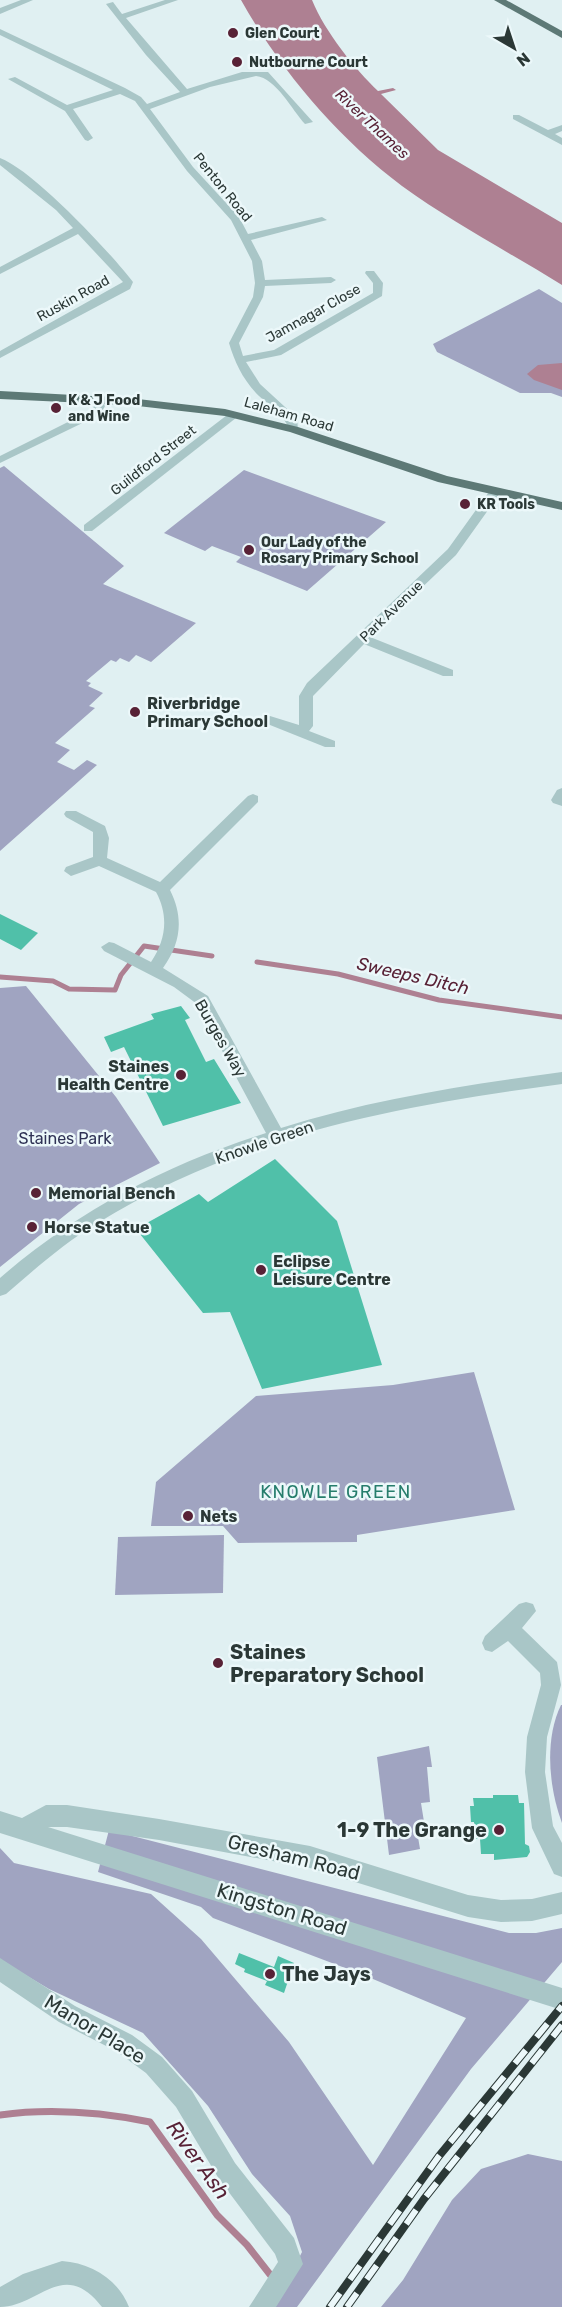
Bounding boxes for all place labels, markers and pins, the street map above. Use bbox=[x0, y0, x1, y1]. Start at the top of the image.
place label: Glen Court bbox=[245, 25, 320, 42]
marker: Glen Court bbox=[226, 26, 240, 40]
place label: Nutbourne Court bbox=[249, 54, 368, 71]
marker: Nutbourne Court bbox=[230, 55, 244, 69]
place label: K & J Food and Wine bbox=[68, 392, 141, 425]
marker: K & J Food and Wine bbox=[49, 401, 63, 415]
place label: KR Tools bbox=[477, 496, 535, 513]
marker: KR Tools bbox=[458, 497, 472, 511]
place label: Our Lady of the Rosary Primary School bbox=[261, 534, 419, 567]
marker: Our Lady of the Rosary Primary School bbox=[242, 543, 256, 557]
place label: Riverbridge Primary School bbox=[147, 694, 268, 731]
marker: Riverbridge Primary School bbox=[128, 705, 142, 719]
place label: Staines Health Centre bbox=[57, 1057, 169, 1094]
marker: Staines Health Centre bbox=[174, 1068, 188, 1082]
place label: Memorial Bench bbox=[48, 1184, 175, 1203]
marker: Memorial Bench bbox=[29, 1186, 43, 1200]
place label: Horse Statue bbox=[44, 1218, 149, 1237]
marker: Horse Statue bbox=[25, 1220, 39, 1234]
place label: Eclipse Leisure Centre bbox=[273, 1252, 391, 1289]
marker: Eclipse Leisure Centre bbox=[254, 1263, 268, 1277]
place label: Nets bbox=[200, 1507, 237, 1526]
marker: Nets bbox=[181, 1509, 195, 1523]
place label: Staines Preparatory School bbox=[230, 1640, 424, 1687]
marker: Staines Preparatory School bbox=[211, 1656, 225, 1670]
place label: 1-9 The Grange bbox=[337, 1818, 487, 1842]
marker: 1-9 The Grange bbox=[492, 1823, 506, 1837]
place label: The Jays bbox=[282, 1962, 371, 1986]
marker: The Jays bbox=[263, 1967, 277, 1981]

